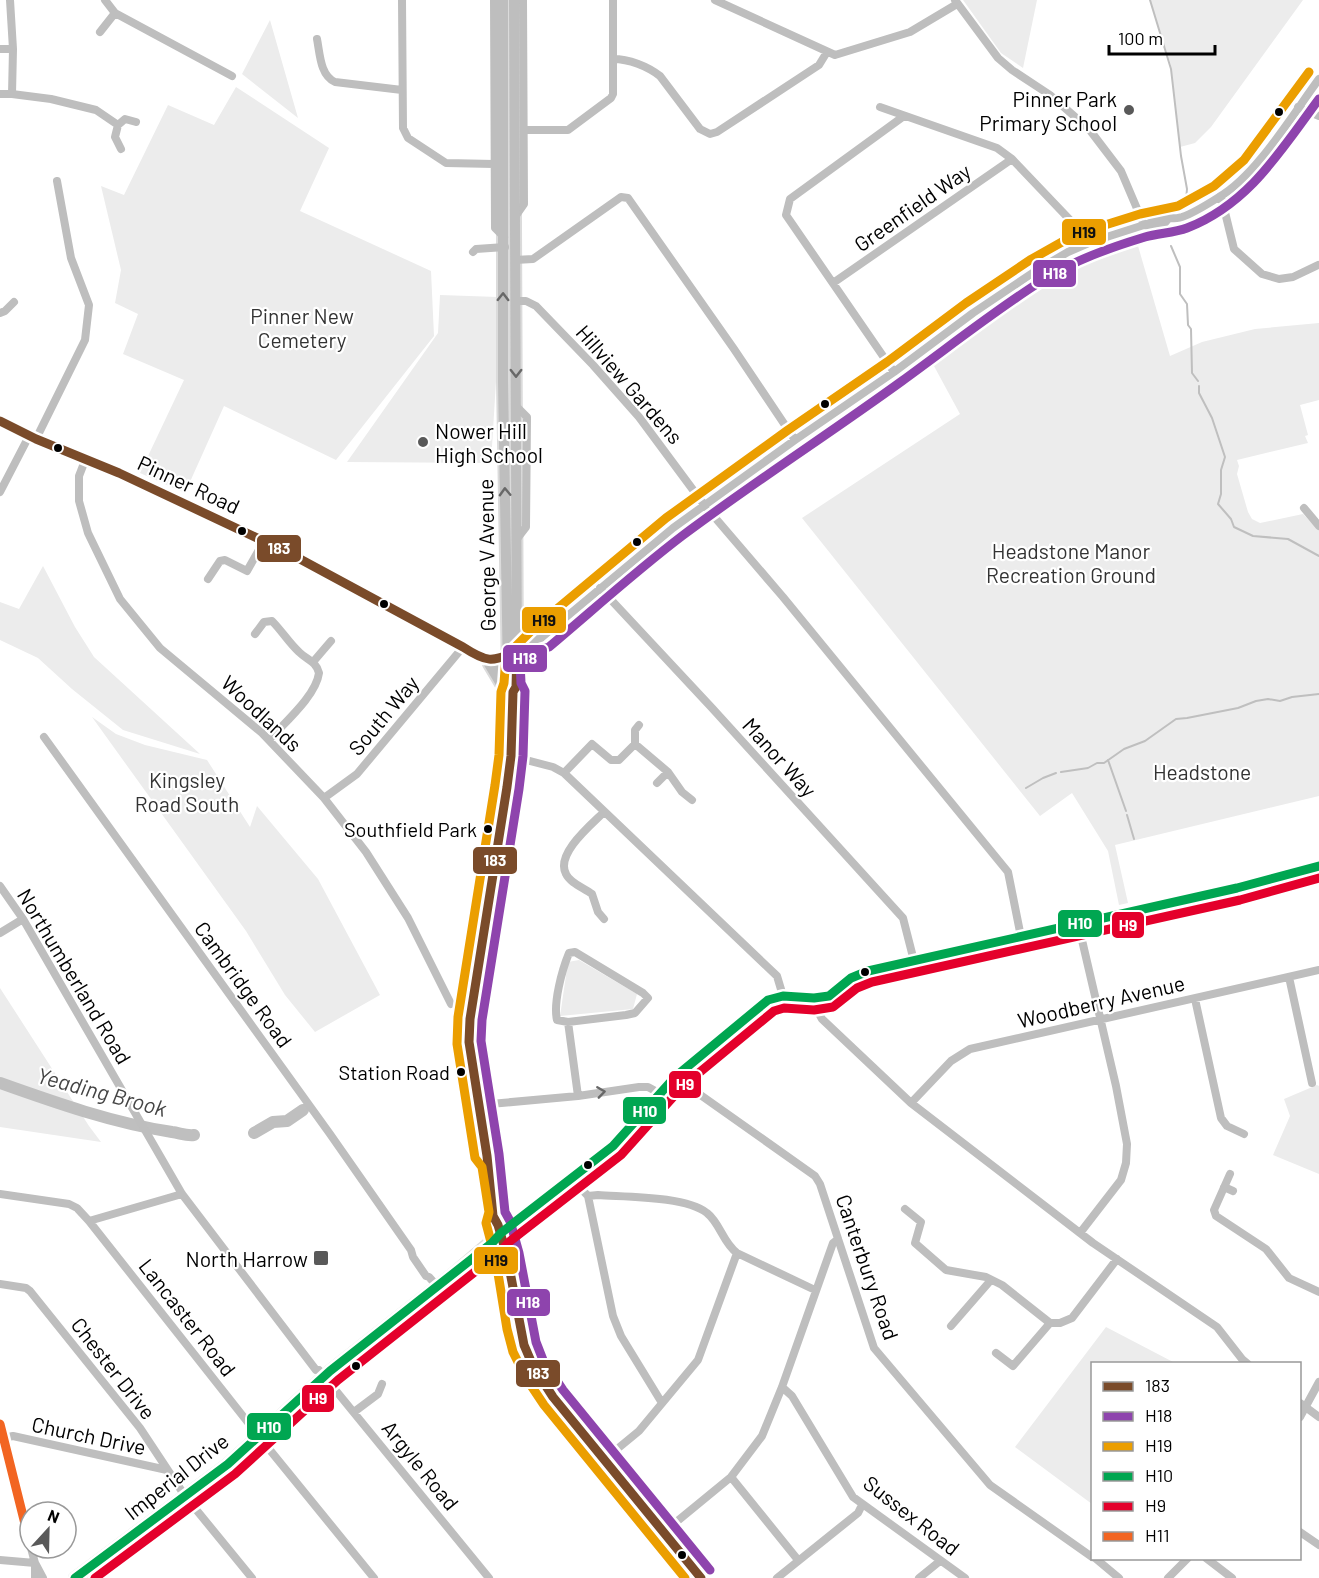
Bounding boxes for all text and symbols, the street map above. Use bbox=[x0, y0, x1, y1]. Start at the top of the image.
scale bar bbox=[1109, 18, 1216, 56]
text: 100 m bbox=[1118, 27, 1163, 49]
place label: Pinner Park Primary School bbox=[979, 86, 1117, 135]
marker: Pinner Park Primary School bbox=[1122, 103, 1136, 117]
unlabelled marker bbox=[1273, 106, 1285, 118]
street label: Greenfield Way bbox=[849, 157, 975, 256]
line badge: H19 bbox=[1061, 218, 1107, 246]
text: H19 bbox=[1072, 222, 1096, 241]
line badge: H18 bbox=[1032, 259, 1077, 288]
text: H18 bbox=[1043, 263, 1068, 282]
one-way arrow bbox=[497, 293, 509, 302]
park label: Pinner New Cemetery bbox=[250, 303, 354, 352]
street label: Hillview Gardens bbox=[572, 319, 688, 449]
one-way arrow bbox=[510, 369, 522, 378]
unlabelled marker bbox=[819, 398, 831, 410]
place label: Nower Hill High School bbox=[435, 418, 543, 467]
marker: Nower Hill High School bbox=[416, 435, 430, 449]
unlabelled marker bbox=[52, 442, 64, 454]
street label: Pinner Road bbox=[134, 449, 244, 519]
street label: George V Avenue bbox=[472, 478, 500, 632]
one-way arrow bbox=[499, 488, 512, 497]
unlabelled marker bbox=[236, 525, 248, 537]
line badge: 183 bbox=[256, 534, 302, 563]
unlabelled marker bbox=[631, 536, 643, 548]
text: 183 bbox=[268, 538, 290, 557]
park label: Headstone Manor Recreation Ground bbox=[986, 538, 1156, 587]
unlabelled marker bbox=[378, 598, 390, 610]
line badge: H19 bbox=[521, 606, 567, 634]
text: H19 bbox=[532, 610, 556, 629]
line badge: H18 bbox=[502, 644, 548, 673]
text: H18 bbox=[513, 648, 538, 667]
street label: Woodlands bbox=[217, 670, 307, 756]
street label: South Way bbox=[343, 670, 424, 760]
street label: Manor Way bbox=[738, 712, 822, 802]
park label: Headstone bbox=[1153, 759, 1251, 784]
park label: Kingsley Road South bbox=[135, 767, 239, 816]
place label: Southfield Park bbox=[344, 817, 477, 841]
marker: Southfield Park bbox=[482, 823, 494, 835]
line badge: 183 bbox=[472, 846, 518, 875]
text: 183 bbox=[484, 850, 506, 869]
street label: Northumberland Road bbox=[13, 884, 137, 1068]
line badge: H10 bbox=[1057, 909, 1103, 938]
line badge: H9 bbox=[1111, 911, 1145, 939]
text: H10 bbox=[1068, 913, 1092, 932]
text: H9 bbox=[1119, 915, 1137, 934]
street label: Cambridge Road bbox=[190, 916, 298, 1052]
unlabelled marker bbox=[859, 966, 871, 978]
street label: Woodberry Avenue bbox=[1015, 970, 1187, 1032]
place label: Station Road bbox=[339, 1060, 450, 1084]
water label: Yeading Brook bbox=[34, 1061, 170, 1121]
marker: Station Road bbox=[455, 1066, 467, 1078]
line badge: H9 bbox=[668, 1070, 702, 1099]
text: H9 bbox=[676, 1074, 694, 1093]
one-way arrow bbox=[597, 1087, 606, 1099]
line badge: H10 bbox=[622, 1096, 667, 1125]
text: H10 bbox=[633, 1101, 657, 1120]
unlabelled marker bbox=[582, 1159, 594, 1171]
street label: Canterbury Road bbox=[831, 1191, 905, 1343]
place label: North Harrow bbox=[185, 1246, 308, 1271]
line badge: H19 bbox=[473, 1246, 519, 1275]
marker: North Harrow bbox=[312, 1249, 330, 1267]
text: H19 bbox=[484, 1250, 508, 1269]
street label: Lancaster Road bbox=[134, 1253, 242, 1381]
line badge: H18 bbox=[506, 1288, 551, 1317]
text: H18 bbox=[516, 1292, 541, 1311]
street label: Chester Drive bbox=[67, 1312, 161, 1424]
line badge: 183 bbox=[515, 1359, 561, 1388]
unlabelled marker bbox=[350, 1360, 362, 1372]
legend bbox=[1091, 1362, 1301, 1560]
text: 183 bbox=[527, 1363, 549, 1382]
text: 183 bbox=[1145, 1374, 1170, 1396]
line badge: H9 bbox=[301, 1384, 335, 1413]
text: H9 bbox=[309, 1388, 327, 1407]
text: H18 bbox=[1145, 1404, 1172, 1426]
street label: Church Drive bbox=[30, 1411, 148, 1459]
line badge: H10 bbox=[246, 1412, 292, 1441]
street label: Argyle Road bbox=[377, 1415, 465, 1515]
text: H10 bbox=[257, 1417, 281, 1436]
street label: Imperial Drive bbox=[119, 1428, 233, 1524]
text: H19 bbox=[1145, 1434, 1172, 1456]
text: H10 bbox=[1145, 1464, 1173, 1486]
street label: Sussex Road bbox=[859, 1470, 965, 1560]
text: H9 bbox=[1145, 1494, 1166, 1516]
north arrow bbox=[18, 1500, 78, 1560]
text: N bbox=[45, 1505, 62, 1526]
text: H11 bbox=[1145, 1524, 1169, 1546]
unlabelled marker bbox=[676, 1549, 688, 1561]

